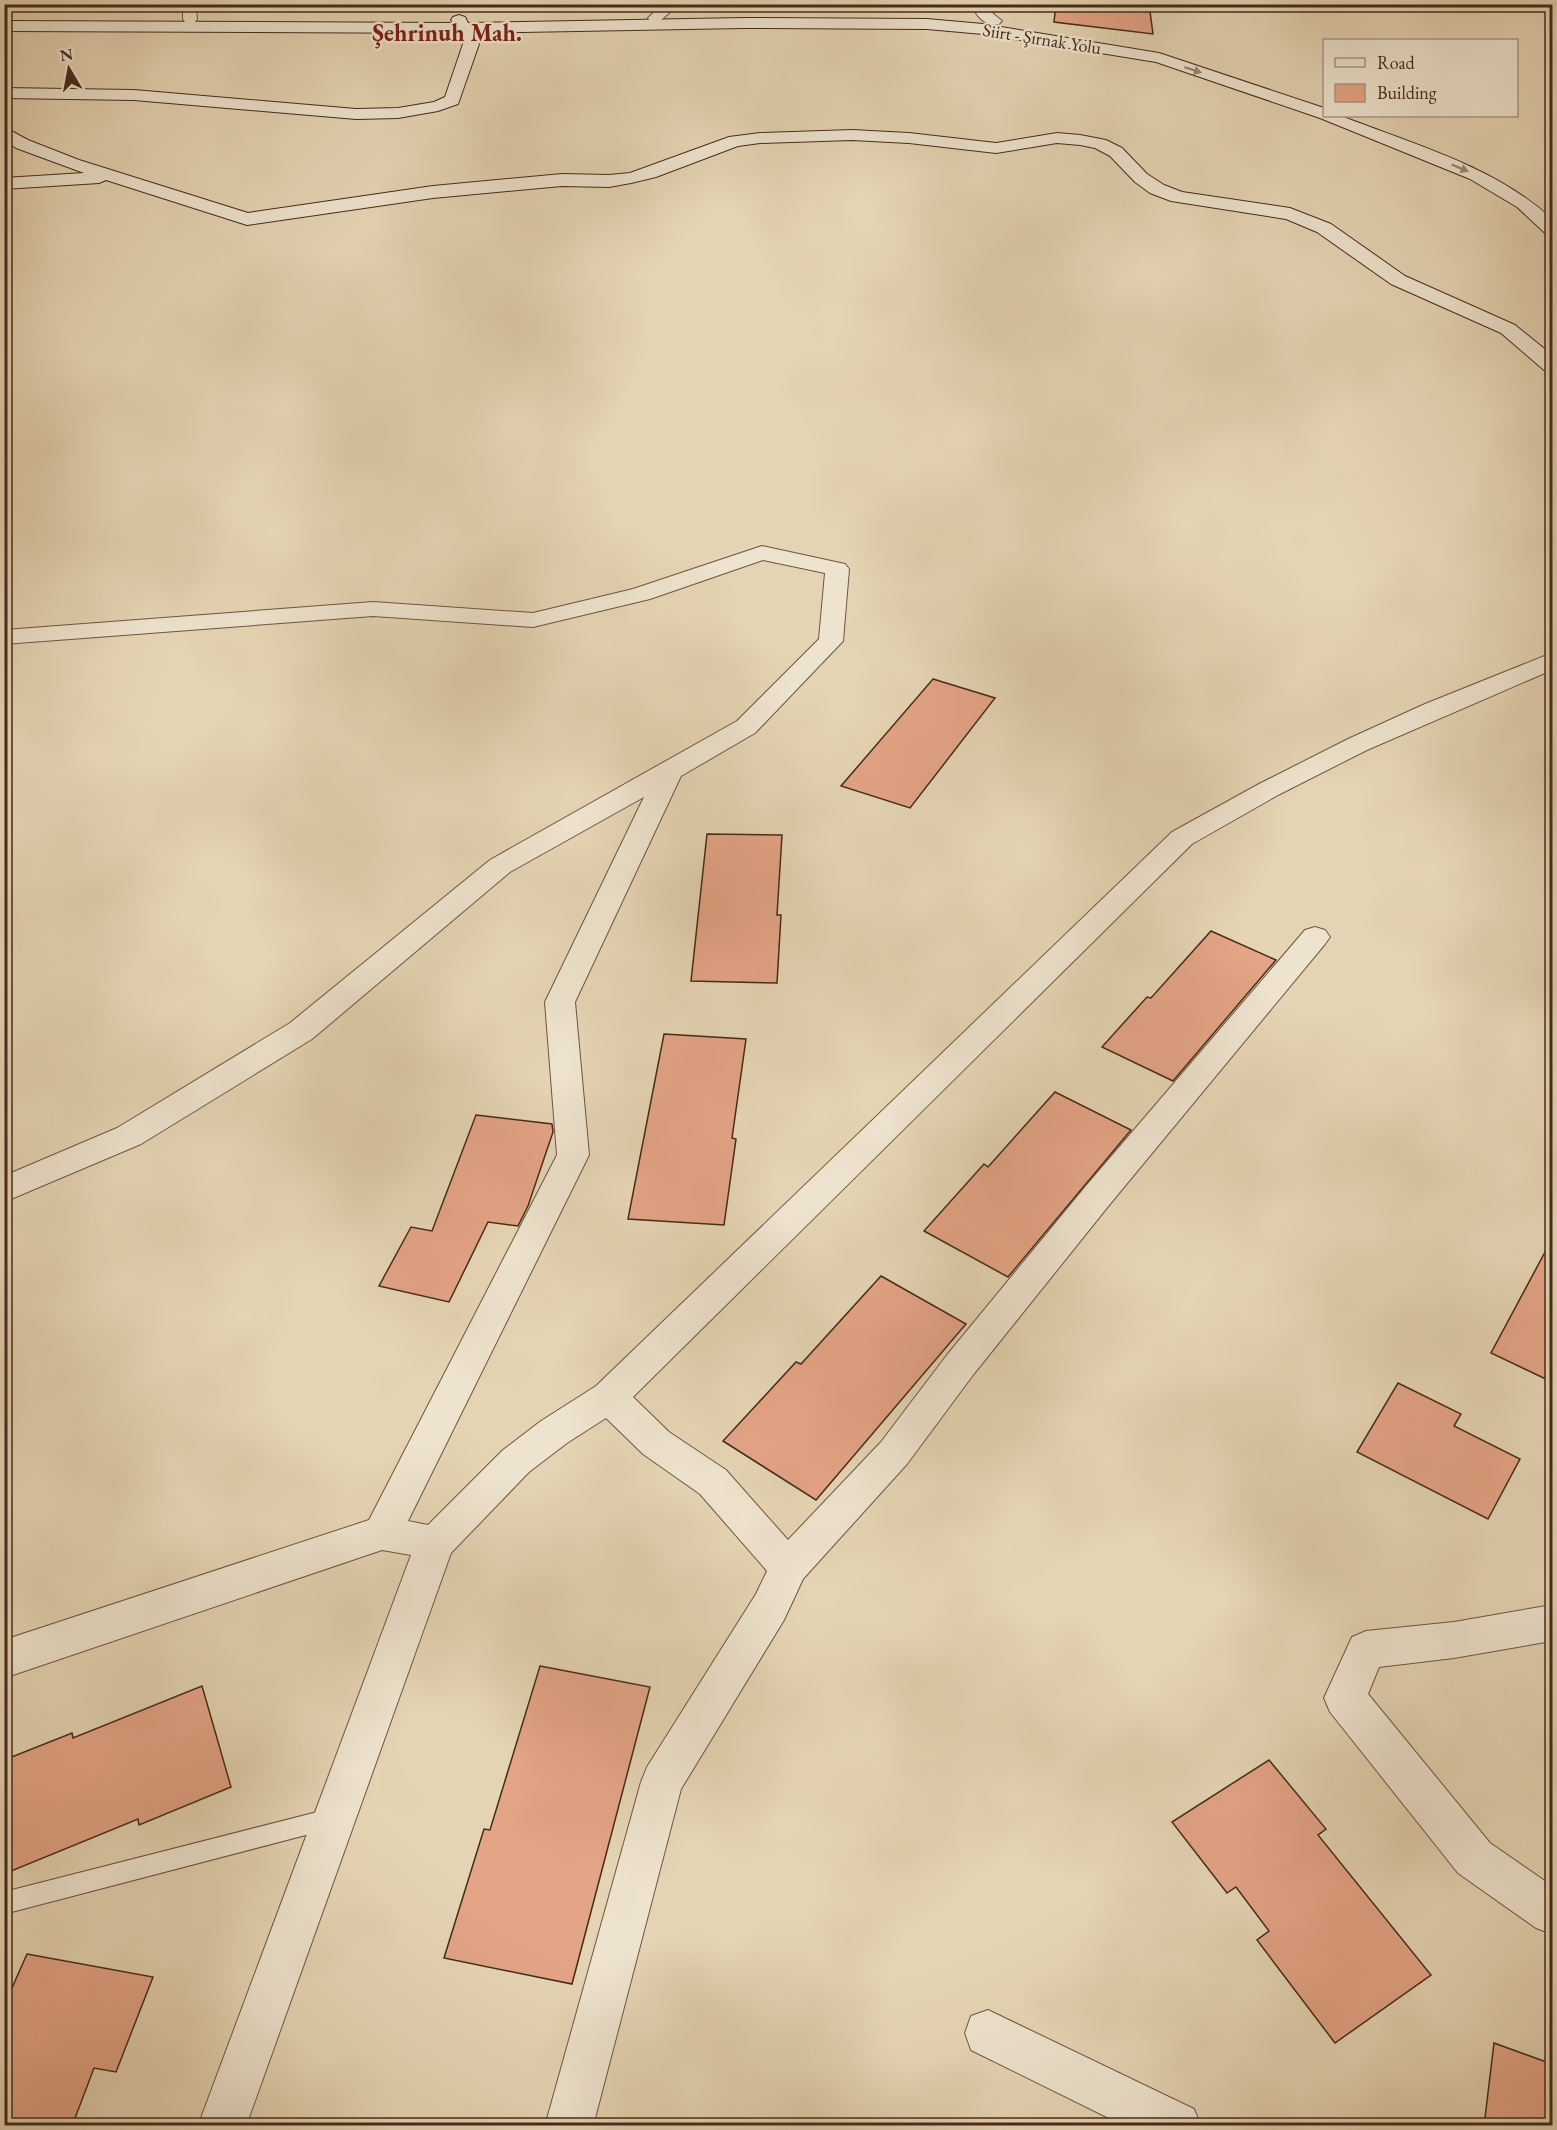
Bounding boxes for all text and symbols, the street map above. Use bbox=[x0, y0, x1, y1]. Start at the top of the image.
district label: Şehrinuh Mah. bbox=[372, 17, 522, 49]
street label: Siirt - Şırnak Yolu bbox=[981, 18, 1103, 59]
north arrow bbox=[39, 39, 99, 99]
legend bbox=[1323, 39, 1518, 117]
text: N bbox=[58, 43, 75, 66]
text: Road bbox=[1377, 51, 1416, 74]
one-way arrow bbox=[1184, 65, 1202, 75]
text: Building bbox=[1377, 81, 1437, 104]
one-way arrow bbox=[1451, 163, 1469, 173]

